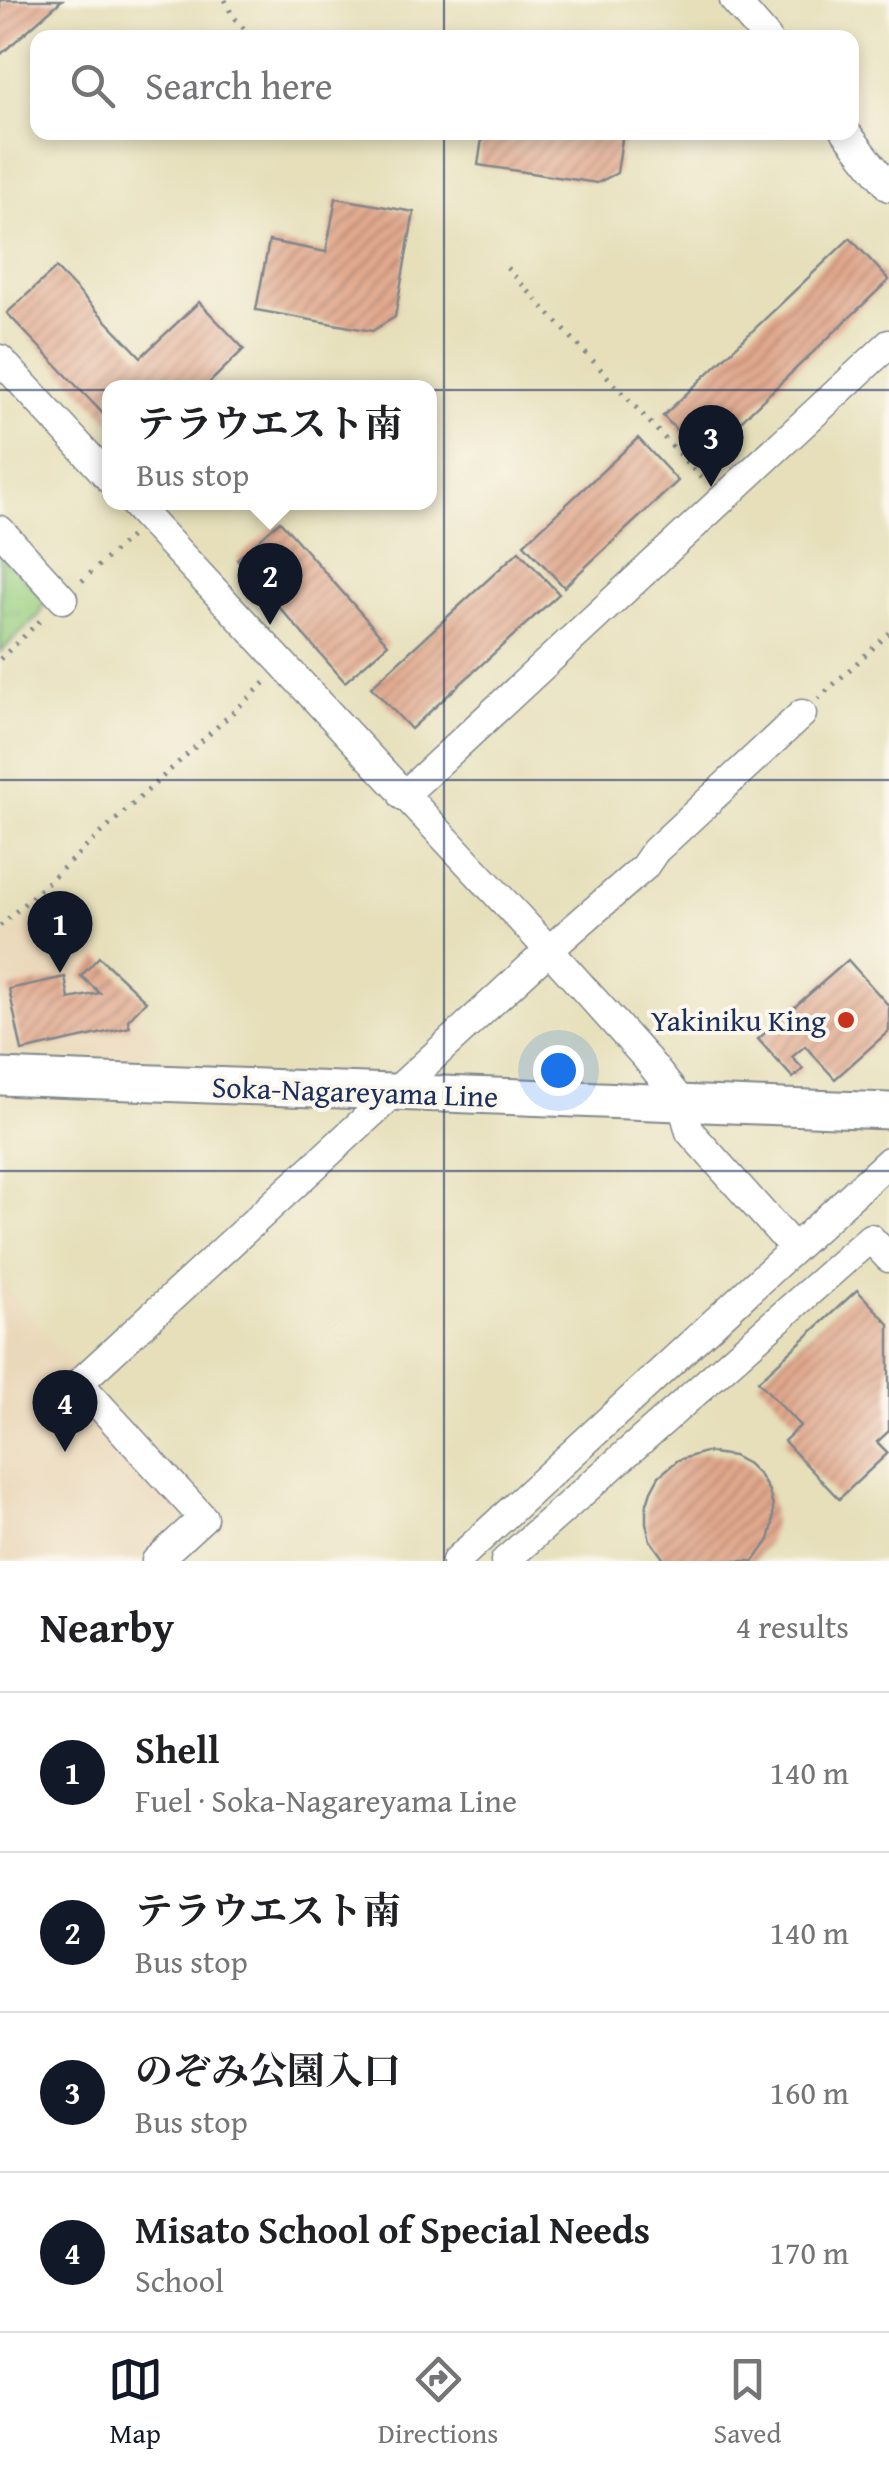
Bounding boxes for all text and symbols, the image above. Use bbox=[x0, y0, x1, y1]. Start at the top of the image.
search box bbox=[30, 30, 859, 140]
text: Search here bbox=[145, 57, 333, 113]
icon: search bbox=[65, 58, 120, 113]
popup bbox=[102, 380, 437, 510]
text: テラウエスト南 bbox=[136, 395, 403, 451]
pin: 3 bbox=[678, 404, 744, 487]
text: Bus stop bbox=[136, 451, 249, 498]
pin: 2 bbox=[238, 542, 302, 625]
pin: 1 bbox=[28, 890, 92, 973]
place label: Yakiniku King bbox=[651, 998, 826, 1042]
marker: Yakiniku King bbox=[835, 1009, 857, 1031]
your location bbox=[533, 1045, 584, 1096]
street label: Soka-Nagareyama Line bbox=[211, 1064, 499, 1118]
pin: 4 bbox=[32, 1370, 98, 1452]
text: Nearby bbox=[40, 1596, 174, 1657]
text: 4 results bbox=[736, 1603, 849, 1650]
text: Shell bbox=[135, 1721, 220, 1777]
text: 1 bbox=[64, 1749, 81, 1796]
text: 140 m bbox=[770, 1749, 849, 1796]
text: Fuel · Soka-Nagareyama Line bbox=[135, 1777, 517, 1824]
text: テラウエスト南 bbox=[135, 1882, 401, 1938]
text: 2 bbox=[64, 1909, 81, 1956]
text: 140 m bbox=[770, 1909, 849, 1956]
text: Bus stop bbox=[135, 1938, 248, 1985]
text: のぞみ公園入口 bbox=[135, 2042, 401, 2098]
text: 3 bbox=[64, 2069, 81, 2116]
text: 160 m bbox=[770, 2069, 849, 2116]
text: Bus stop bbox=[135, 2098, 248, 2145]
text: Misato School of Special Needs bbox=[135, 2201, 650, 2257]
text: 4 bbox=[64, 2229, 81, 2276]
text: 170 m bbox=[770, 2229, 849, 2276]
text: School bbox=[135, 2257, 224, 2304]
tab: Map bbox=[108, 2352, 163, 2453]
tab: Directions bbox=[378, 2352, 498, 2453]
tab: Saved bbox=[714, 2352, 781, 2453]

